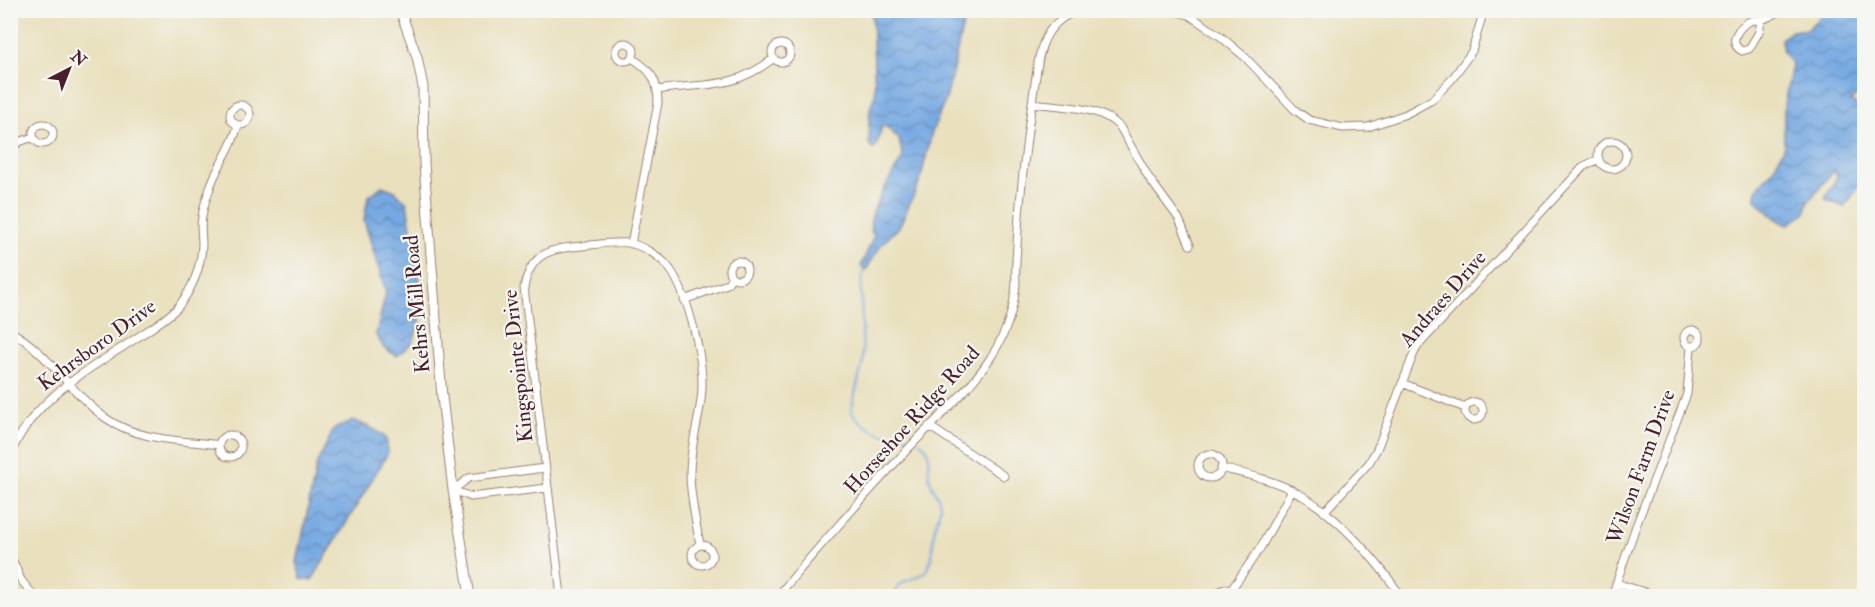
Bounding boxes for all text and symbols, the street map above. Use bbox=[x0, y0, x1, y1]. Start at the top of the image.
north arrow bbox=[39, 39, 99, 99]
text: N bbox=[66, 46, 91, 71]
street label: Kehrs Mill Road bbox=[397, 233, 436, 374]
street label: Andraes Drive bbox=[1393, 245, 1492, 354]
street label: Kingspointe Drive bbox=[497, 288, 539, 444]
street label: Kehrsboro Drive bbox=[32, 293, 162, 397]
street label: Horseshoe Ridge Road bbox=[838, 340, 986, 500]
street label: Wilson Farm Drive bbox=[1600, 386, 1682, 549]

